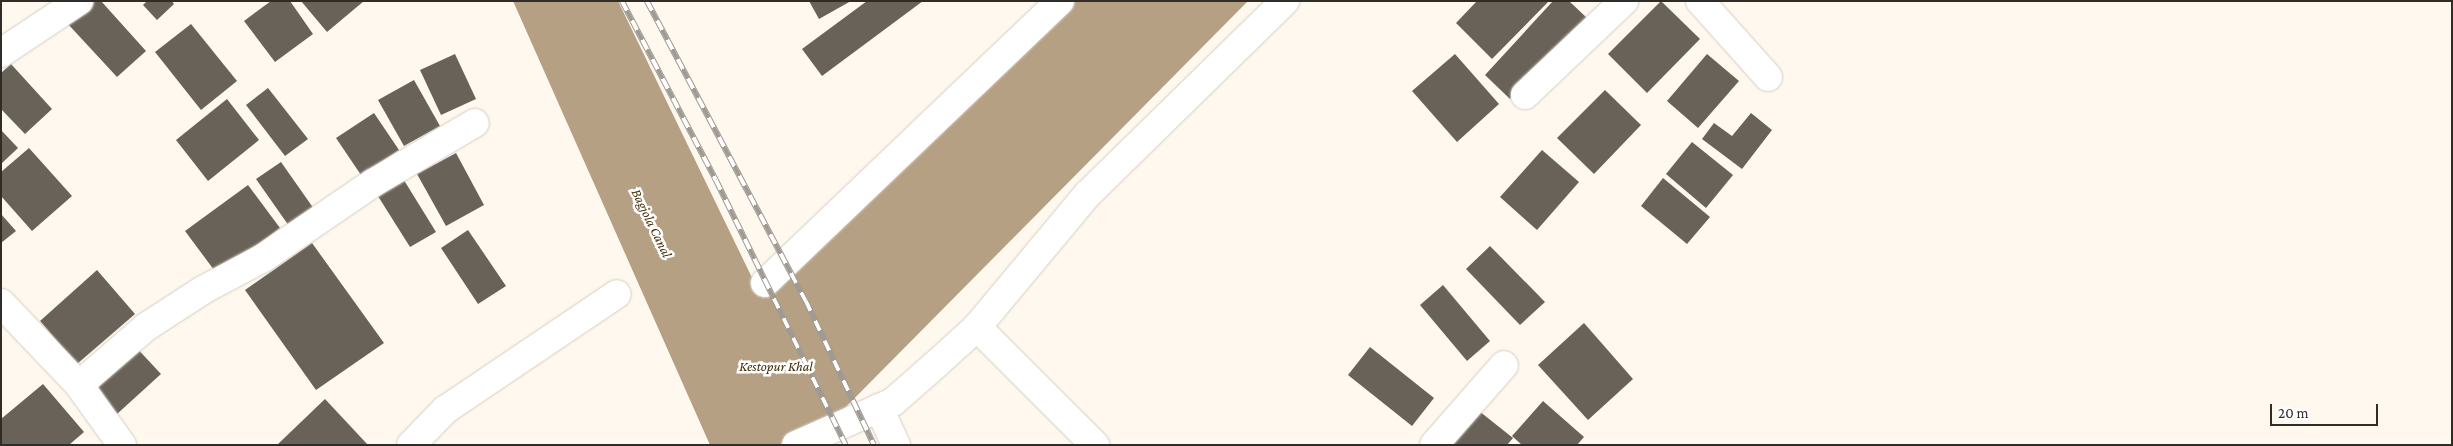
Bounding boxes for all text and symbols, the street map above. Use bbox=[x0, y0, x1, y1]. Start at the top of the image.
water label: Bagjola Canal bbox=[628, 186, 676, 260]
water label: Kestopur Khal bbox=[739, 358, 813, 374]
scale bar bbox=[2273, 394, 2380, 426]
text: 20 m bbox=[2278, 405, 2309, 421]

